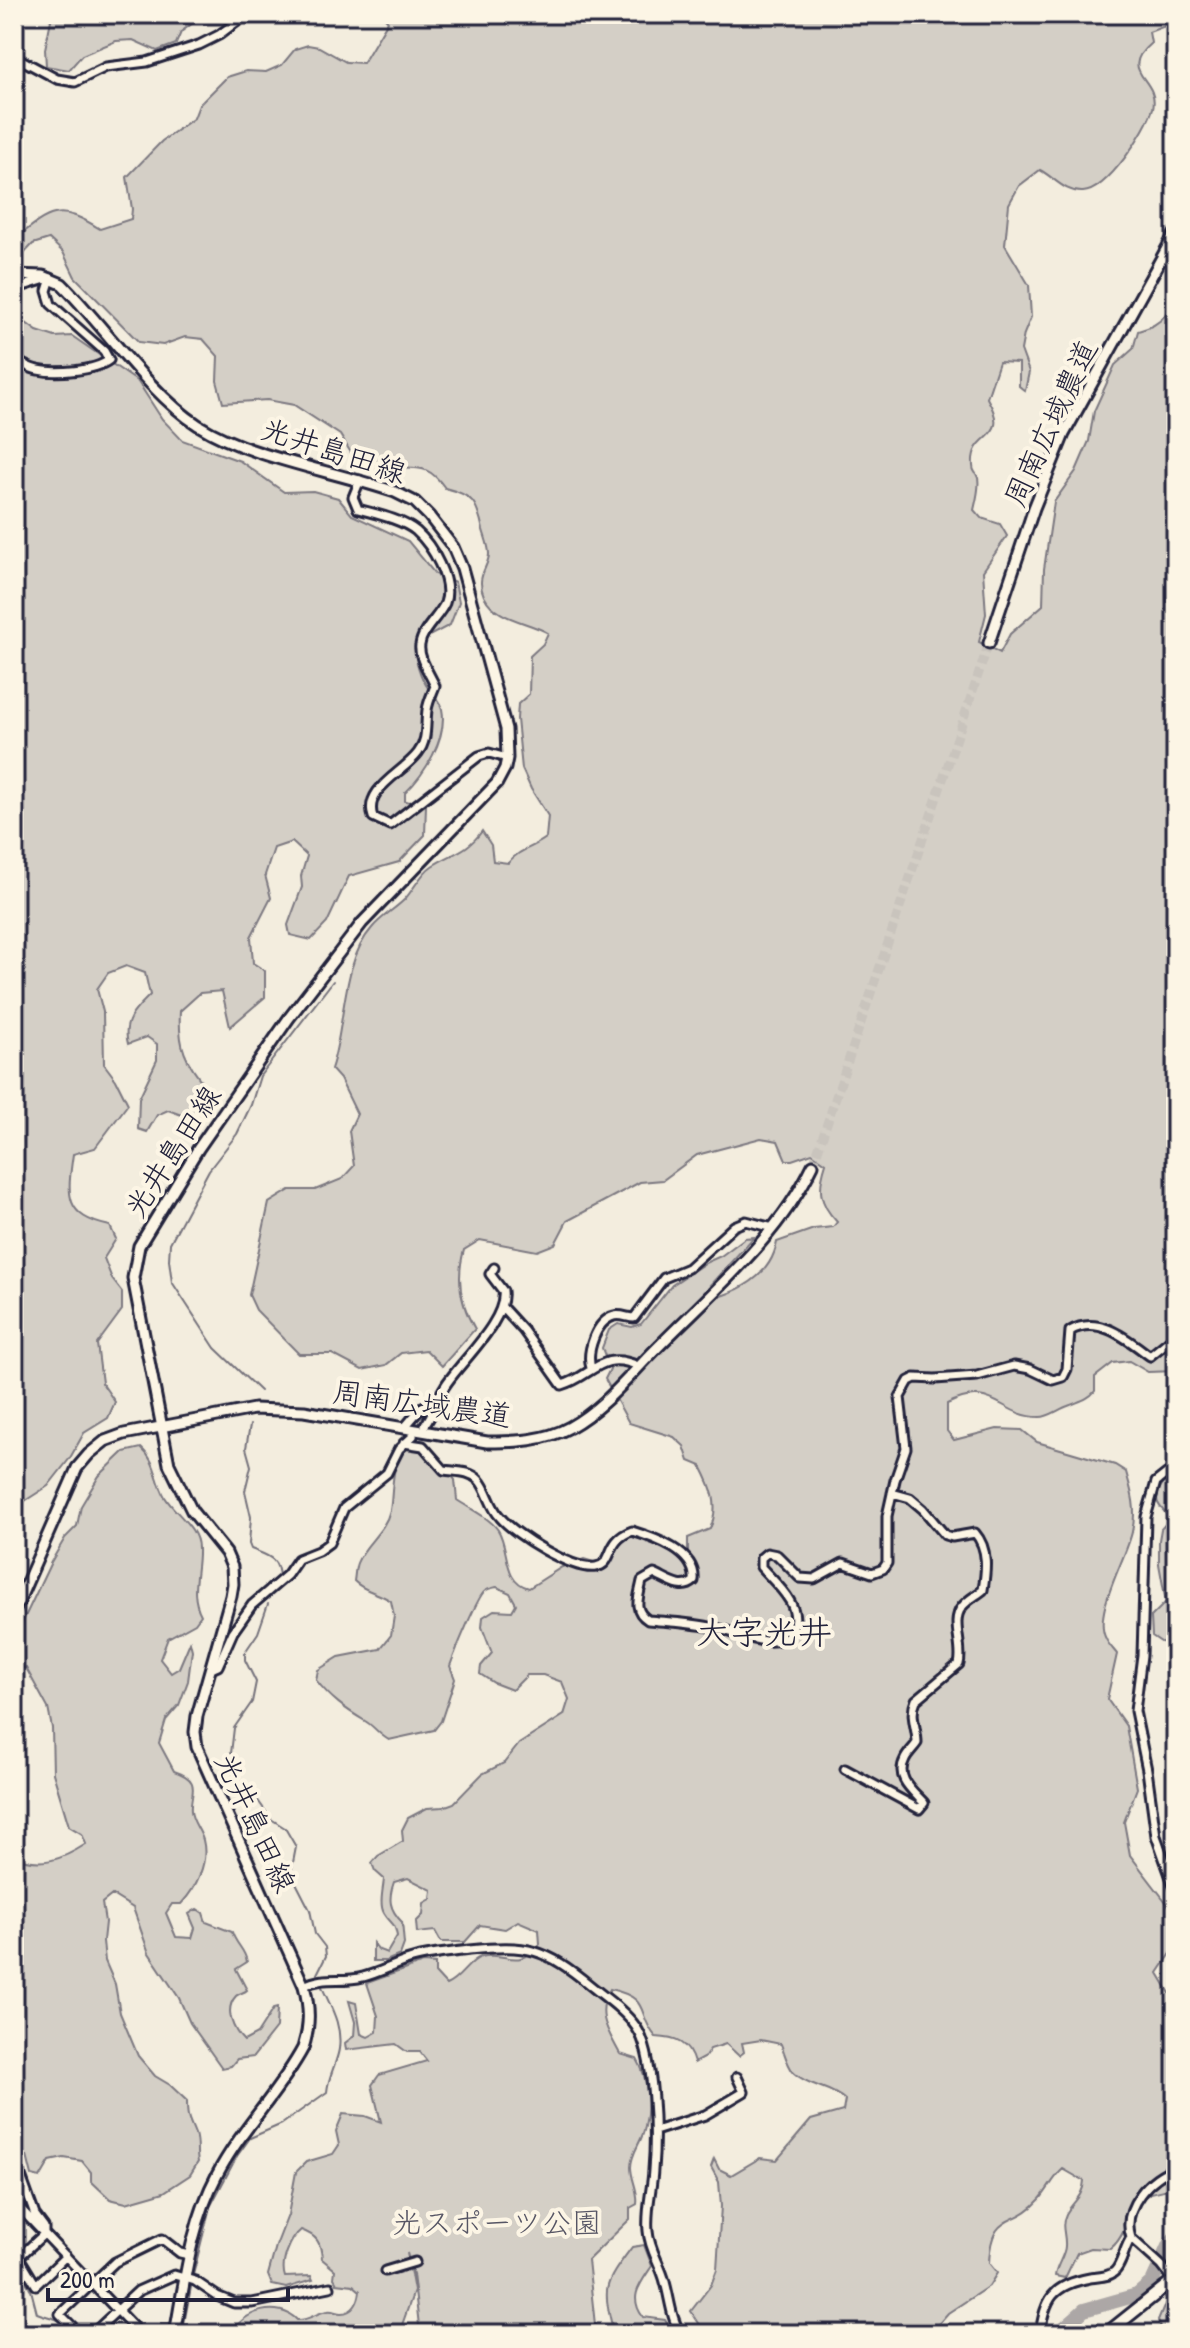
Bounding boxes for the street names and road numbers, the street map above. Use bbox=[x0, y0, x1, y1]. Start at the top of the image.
street label: 周南広域農道 bbox=[994, 333, 1106, 513]
street label: 光井島田線 bbox=[256, 408, 412, 492]
street label: 光井島田線 bbox=[114, 1077, 230, 1225]
street label: 周南広域農道 bbox=[330, 1371, 514, 1435]
street label: 光井島田線 bbox=[206, 1746, 306, 1898]

